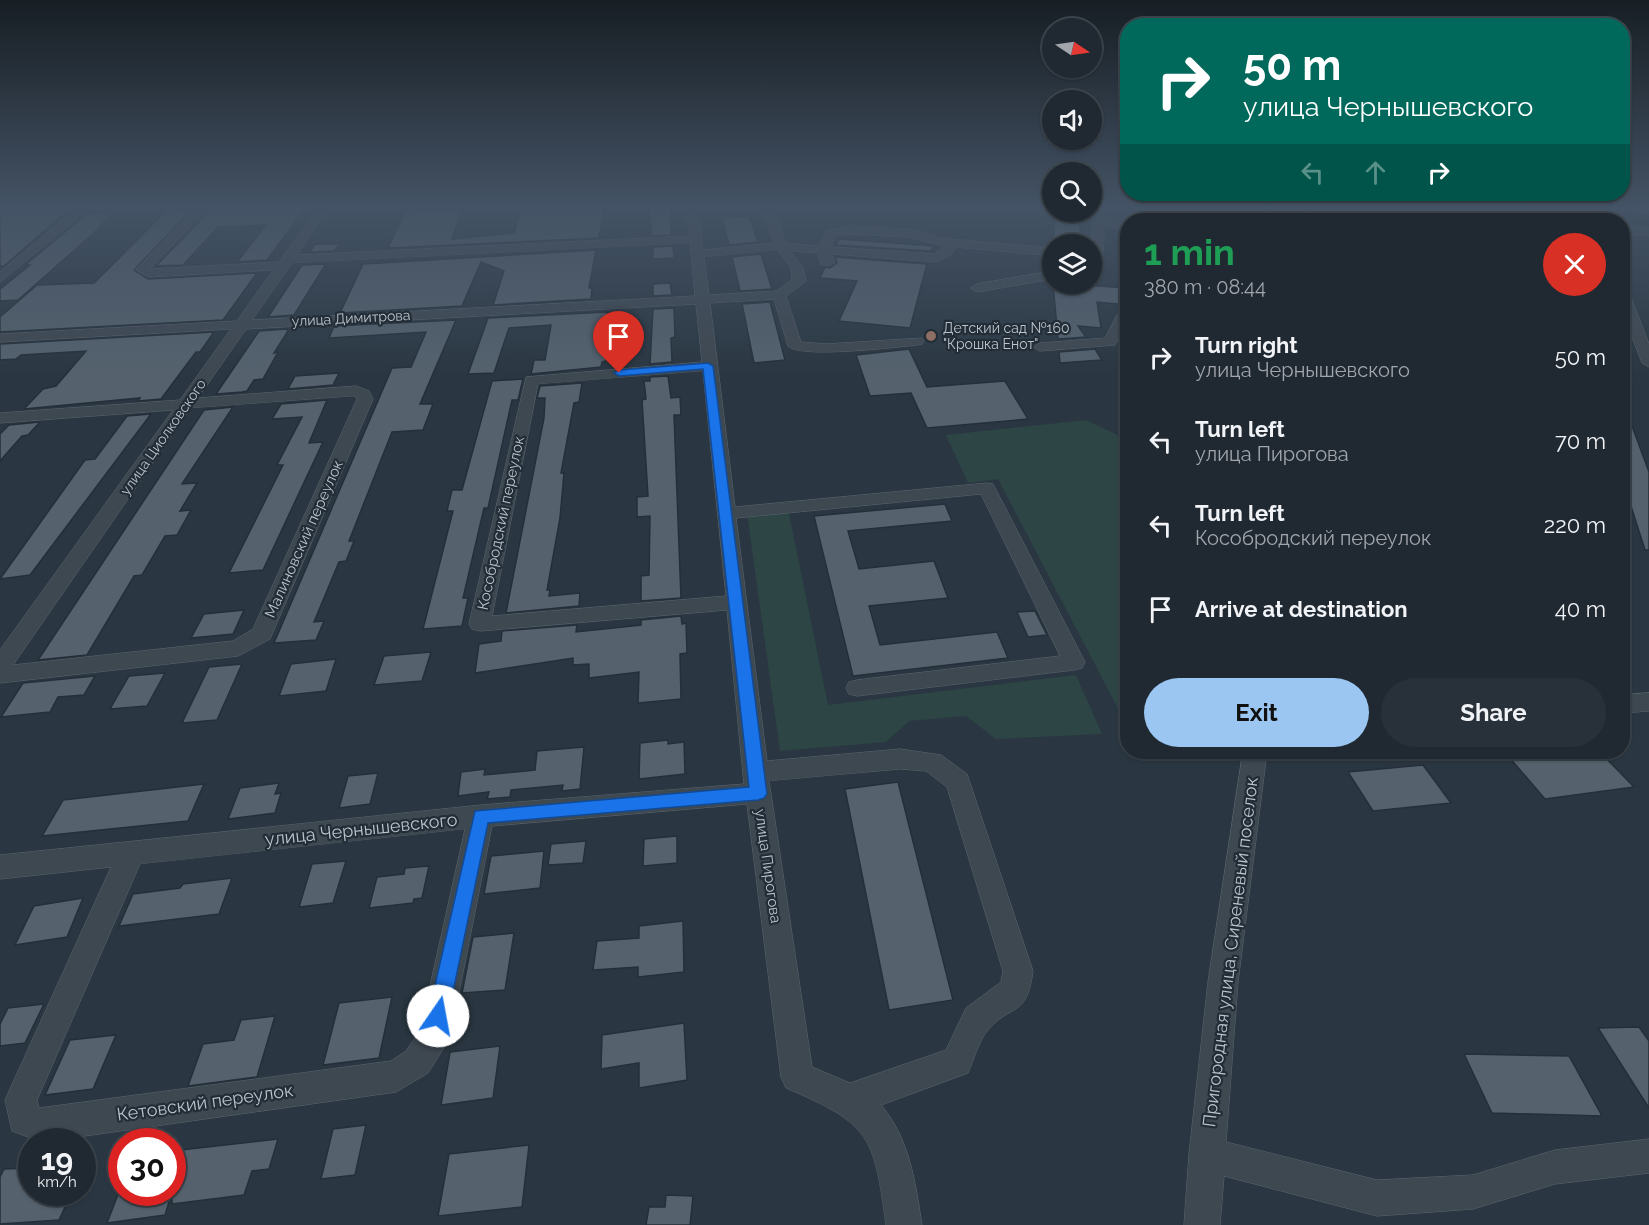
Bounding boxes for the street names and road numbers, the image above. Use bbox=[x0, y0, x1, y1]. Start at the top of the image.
street label: улица Димитрова bbox=[291, 307, 411, 329]
street label: улица Циолковского bbox=[117, 376, 209, 498]
street label: Кособродский переулок bbox=[474, 434, 528, 612]
street label: Малиновский переулок bbox=[261, 457, 347, 621]
street label: Пригородная улица, Сиреневый поселок bbox=[1198, 776, 1262, 1128]
street label: улица Чернышевского bbox=[264, 808, 459, 850]
street label: улица Пирогова bbox=[751, 808, 785, 924]
street label: Кетовский переулок bbox=[115, 1079, 295, 1125]

